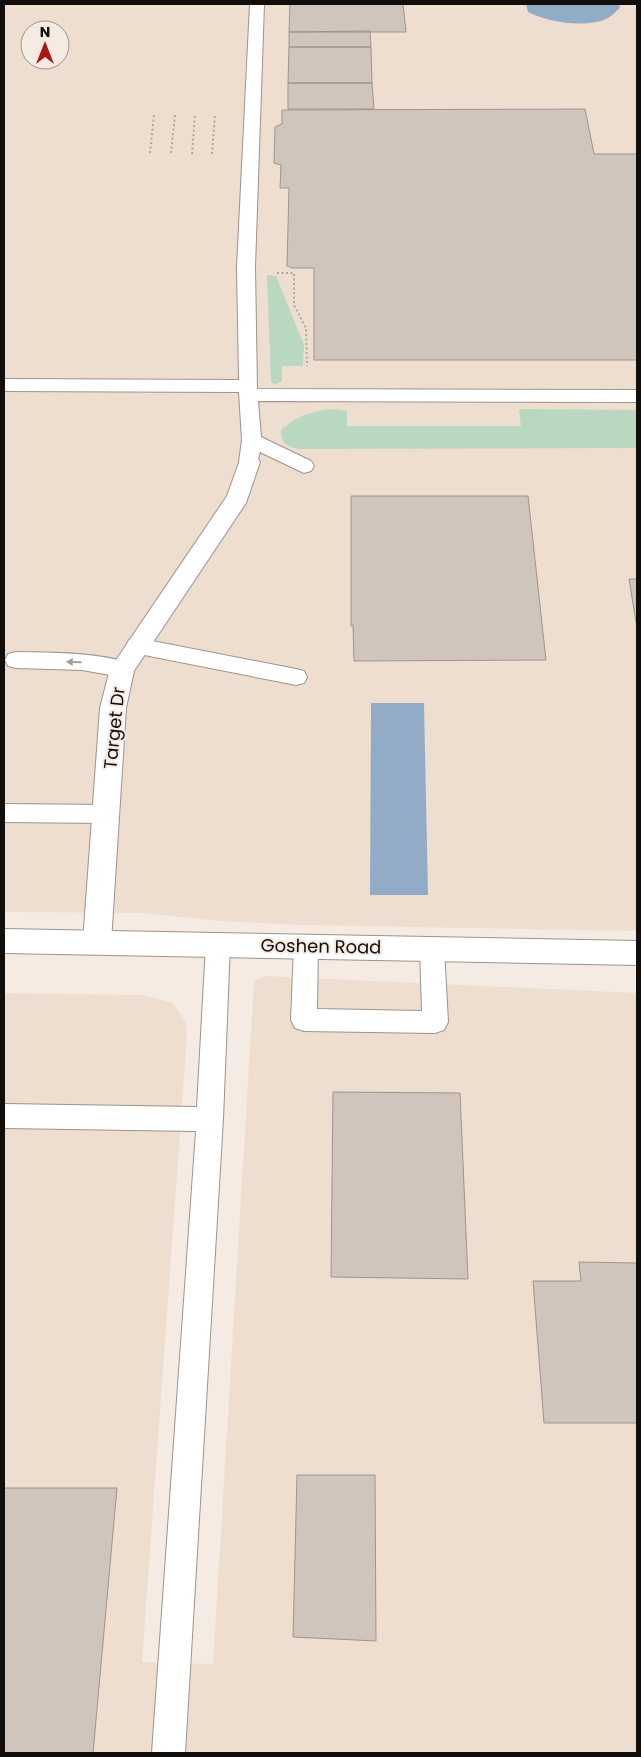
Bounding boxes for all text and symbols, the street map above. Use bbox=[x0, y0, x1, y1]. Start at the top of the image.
north arrow bbox=[20, 20, 70, 70]
text: N bbox=[40, 22, 50, 42]
one-way arrow bbox=[66, 657, 82, 665]
street label: Target Dr bbox=[97, 685, 131, 770]
street label: Goshen Road bbox=[260, 932, 382, 960]

